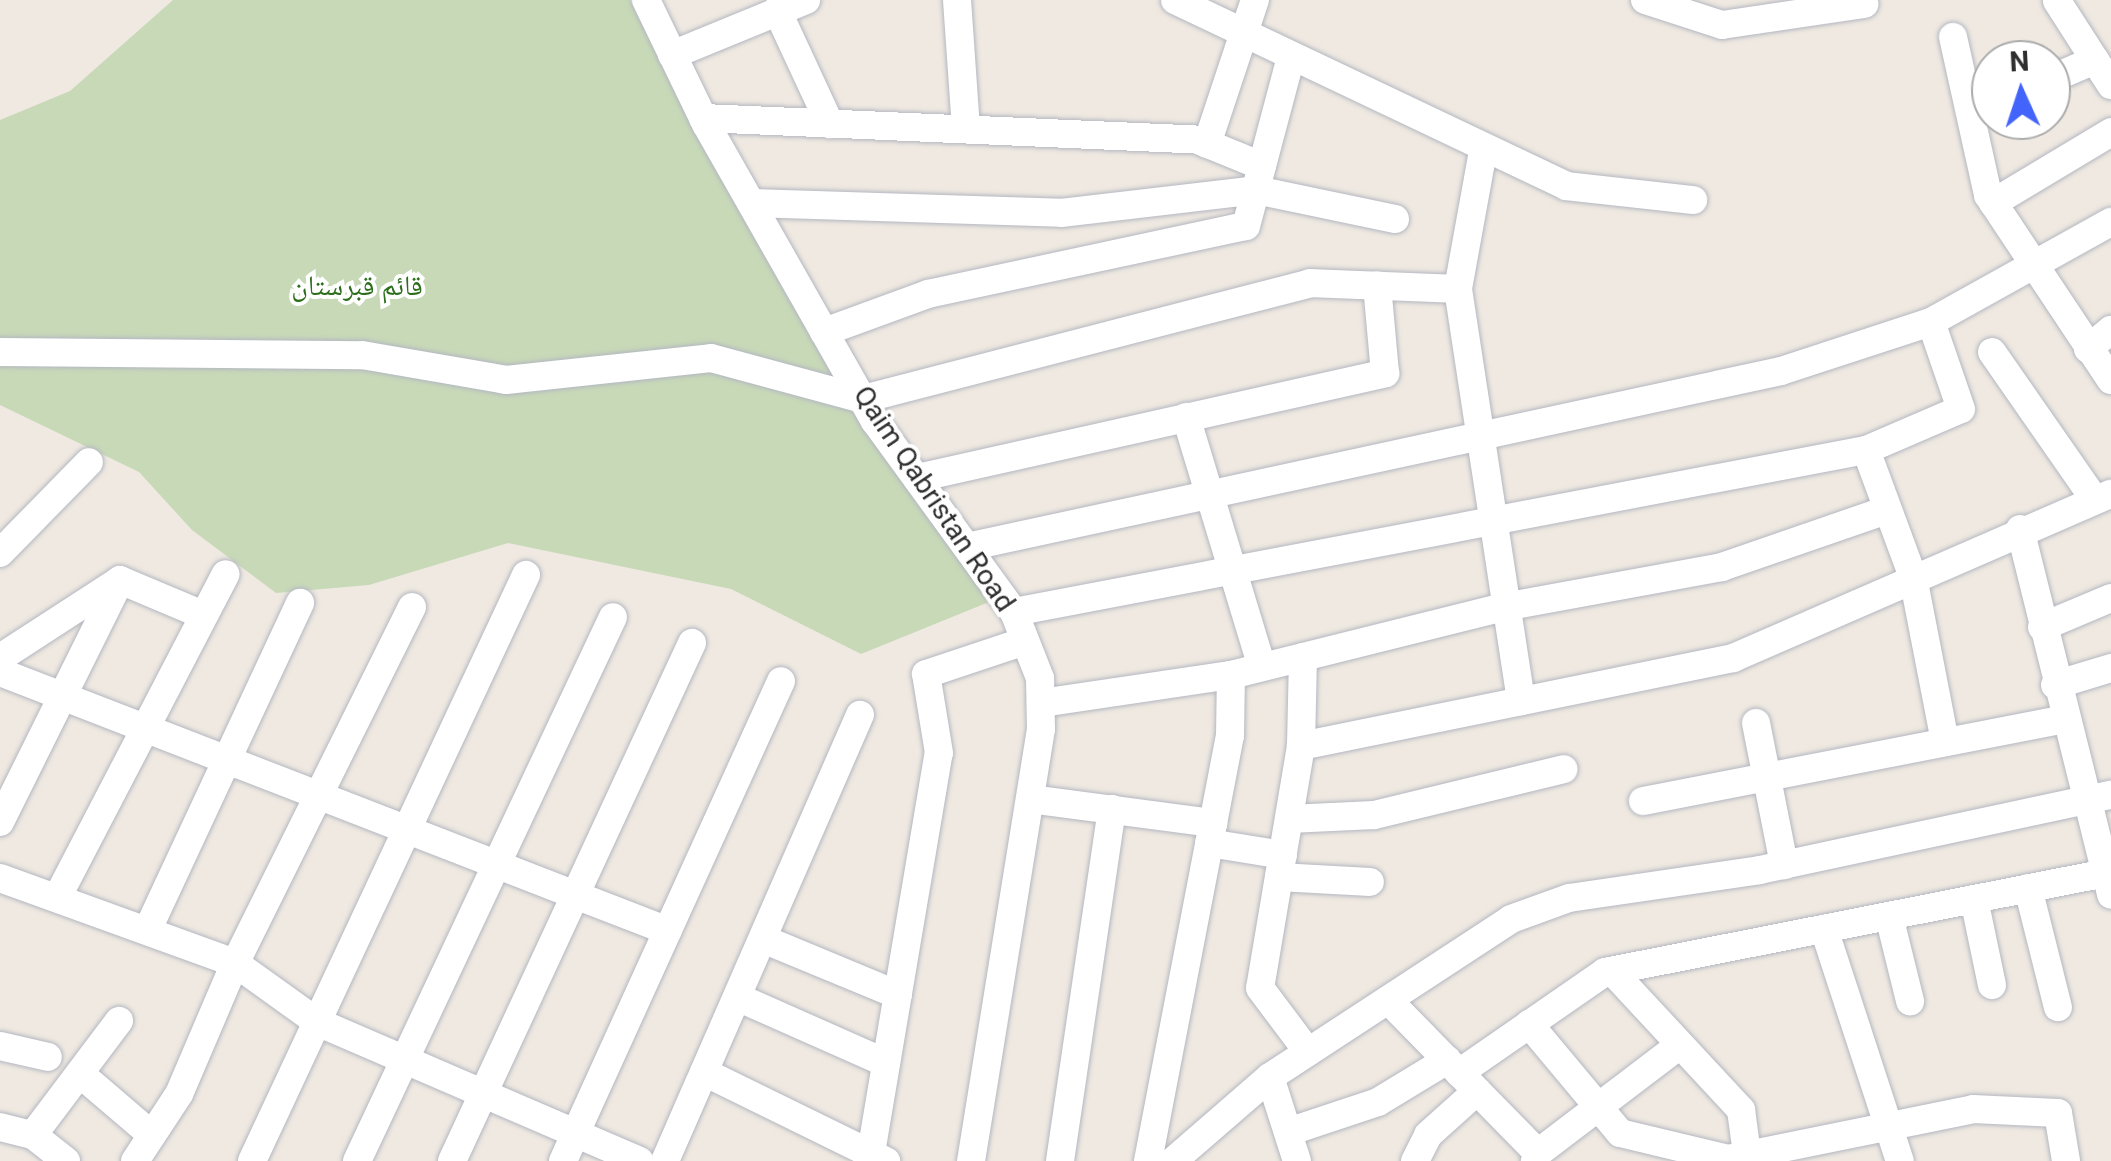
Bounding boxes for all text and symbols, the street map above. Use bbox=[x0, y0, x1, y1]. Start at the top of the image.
north arrow bbox=[1971, 40, 2071, 140]
text: N bbox=[2009, 45, 2030, 79]
park label: قائم قبرستان bbox=[291, 269, 423, 303]
street label: Qaim Qabristan Road bbox=[846, 380, 1022, 618]

